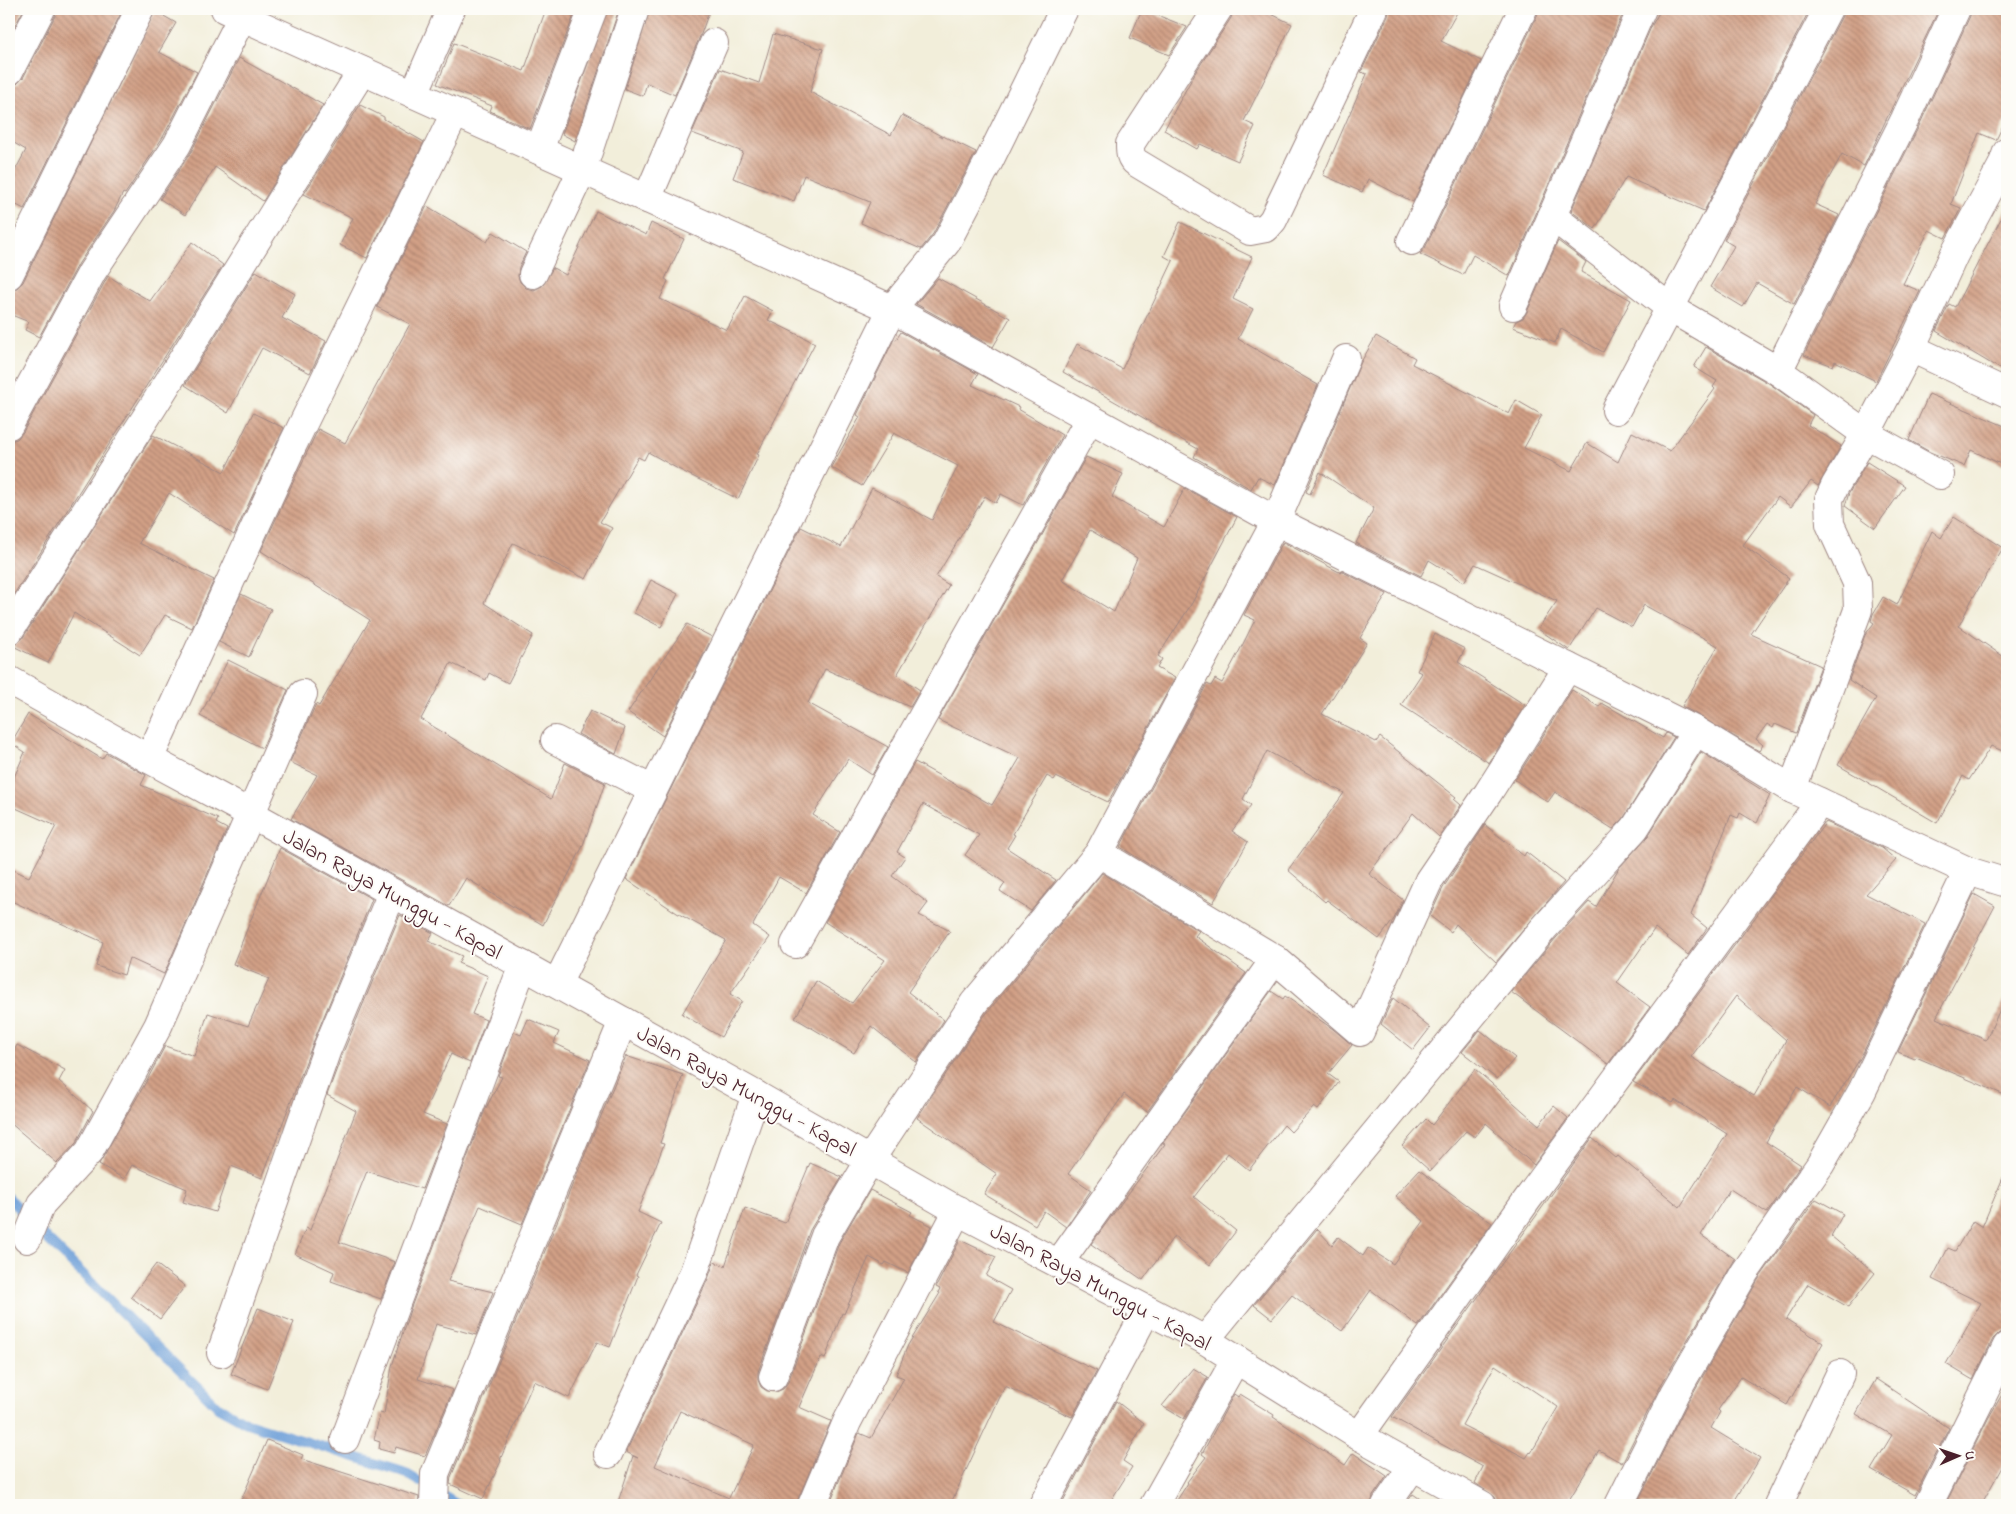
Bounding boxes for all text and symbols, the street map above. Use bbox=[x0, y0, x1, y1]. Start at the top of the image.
street label: Jalan Raya Munggu - Kapal bbox=[275, 822, 507, 970]
street label: Jalan Raya Munggu - Kapal bbox=[629, 1019, 861, 1167]
street label: Jalan Raya Munggu - Kapal bbox=[983, 1217, 1216, 1362]
north arrow bbox=[1934, 1432, 1984, 1482]
text: U bbox=[1959, 1451, 1980, 1461]

